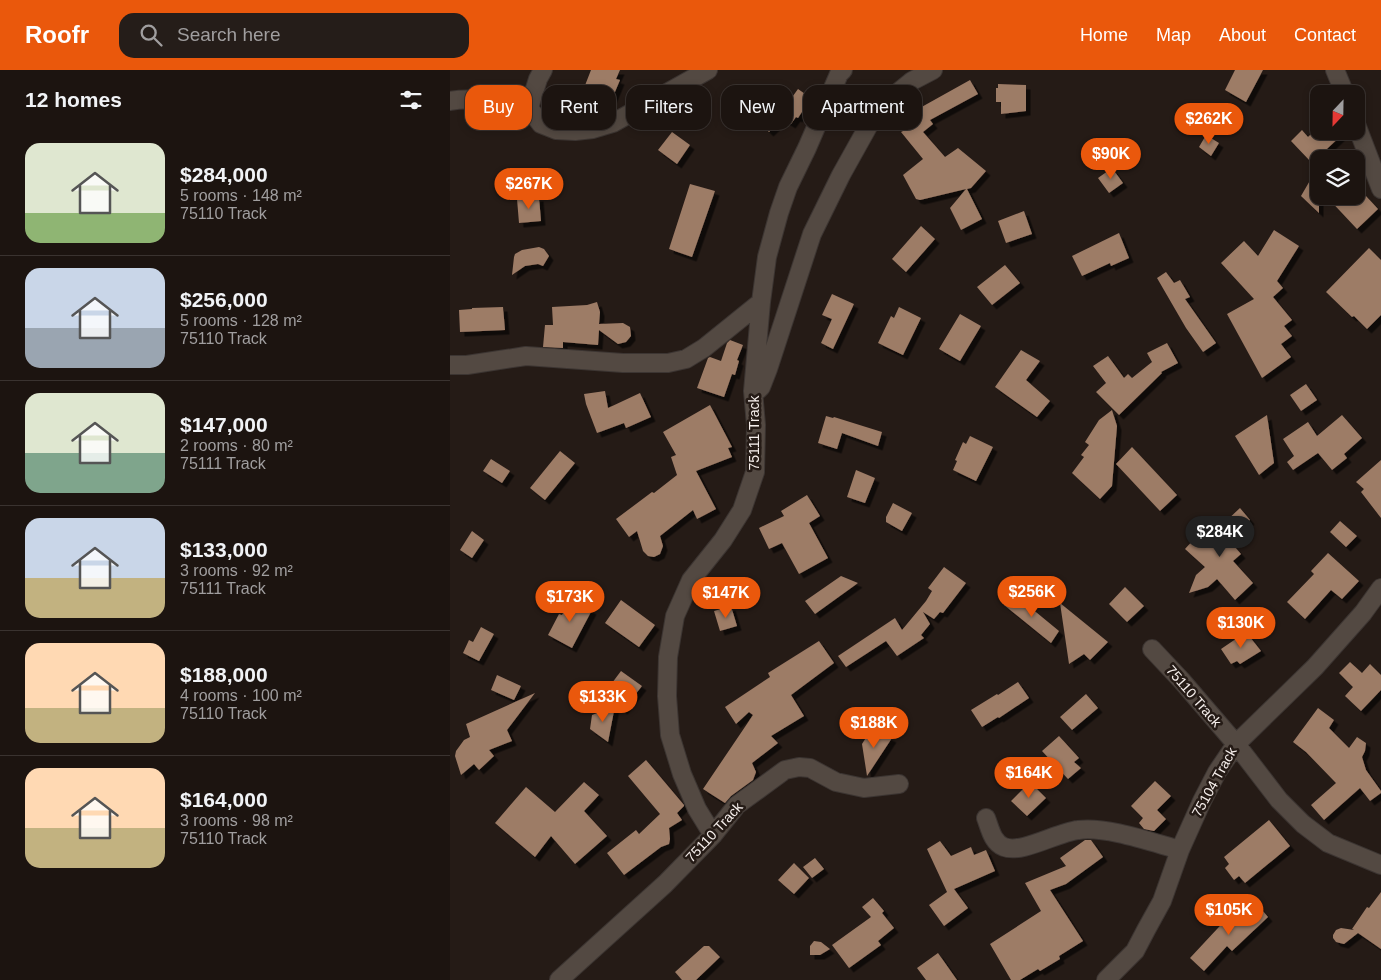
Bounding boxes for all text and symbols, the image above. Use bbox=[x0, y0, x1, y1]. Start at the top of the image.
search box bbox=[119, 13, 469, 58]
text: Roofr bbox=[25, 21, 89, 48]
icon: search bbox=[137, 21, 165, 49]
text: Search here bbox=[177, 24, 281, 45]
text: Home bbox=[1080, 25, 1128, 45]
text: Map bbox=[1156, 25, 1191, 45]
text: About bbox=[1219, 25, 1266, 45]
text: Contact bbox=[1294, 25, 1356, 45]
chip: Buy bbox=[465, 85, 532, 130]
chip: Rent bbox=[542, 85, 616, 130]
chip: Filters bbox=[626, 85, 711, 130]
chip: New bbox=[721, 85, 793, 130]
chip: Apartment bbox=[803, 85, 922, 130]
north arrow bbox=[1310, 85, 1365, 140]
map controls bbox=[1310, 85, 1365, 205]
icon: filters bbox=[397, 86, 425, 114]
text: 12 homes bbox=[25, 88, 122, 111]
pin: $262K bbox=[1174, 102, 1244, 145]
text: $262K bbox=[1185, 110, 1233, 127]
pin: $90K bbox=[1081, 138, 1141, 180]
text: $90K bbox=[1092, 145, 1130, 162]
button: layers bbox=[1310, 150, 1365, 205]
icon: home bbox=[65, 163, 125, 223]
text: $284,000 bbox=[180, 163, 268, 186]
pin: $267K bbox=[494, 168, 564, 210]
text: $267K bbox=[505, 175, 553, 192]
text: 5 rooms · 148 m² bbox=[180, 187, 302, 204]
text: 75110 Track bbox=[180, 205, 267, 222]
icon: home bbox=[65, 288, 125, 348]
text: $256,000 bbox=[180, 288, 268, 311]
text: 5 rooms · 128 m² bbox=[180, 312, 302, 329]
text: 75110 Track bbox=[180, 330, 267, 347]
street label: 75111 Track bbox=[746, 395, 762, 470]
icon: home bbox=[65, 413, 125, 473]
text: $147,000 bbox=[180, 413, 268, 436]
text: 2 rooms · 80 m² bbox=[180, 437, 293, 454]
text: 75111 Track bbox=[180, 455, 266, 472]
pin: $284K bbox=[1185, 516, 1255, 558]
text: $284K bbox=[1196, 523, 1244, 540]
icon: home bbox=[65, 538, 125, 598]
text: $133,000 bbox=[180, 538, 268, 561]
text: 3 rooms · 92 m² bbox=[180, 562, 293, 579]
pin: $147K bbox=[691, 576, 761, 619]
pin: $256K bbox=[997, 576, 1067, 618]
text: 75111 Track bbox=[180, 580, 266, 597]
pin: $173K bbox=[535, 580, 605, 623]
text: $256K bbox=[1008, 583, 1056, 600]
text: $147K bbox=[702, 584, 750, 601]
text: $173K bbox=[546, 588, 594, 605]
pin: $130K bbox=[1206, 606, 1276, 649]
text: $130K bbox=[1217, 614, 1265, 631]
street label: 75110 Track bbox=[1163, 662, 1226, 731]
icon: home bbox=[65, 663, 125, 723]
text: $188,000 bbox=[180, 663, 268, 686]
pin: $133K bbox=[568, 680, 638, 723]
text: 4 rooms · 100 m² bbox=[180, 687, 302, 704]
text: $133K bbox=[579, 688, 627, 705]
text: 75110 Track bbox=[180, 705, 267, 722]
pin: $188K bbox=[839, 706, 909, 749]
text: $188K bbox=[850, 714, 898, 731]
street label: 75104 Track bbox=[1188, 744, 1240, 820]
pin: $164K bbox=[994, 756, 1064, 799]
text: $164K bbox=[1005, 764, 1053, 781]
icon: home bbox=[65, 788, 125, 848]
text: $164,000 bbox=[180, 788, 268, 811]
street label: 75110 Track bbox=[682, 798, 746, 865]
text: 3 rooms · 98 m² bbox=[180, 812, 293, 829]
text: 75110 Track bbox=[180, 830, 267, 847]
pin: $105K bbox=[1194, 894, 1264, 936]
text: $105K bbox=[1205, 901, 1253, 918]

